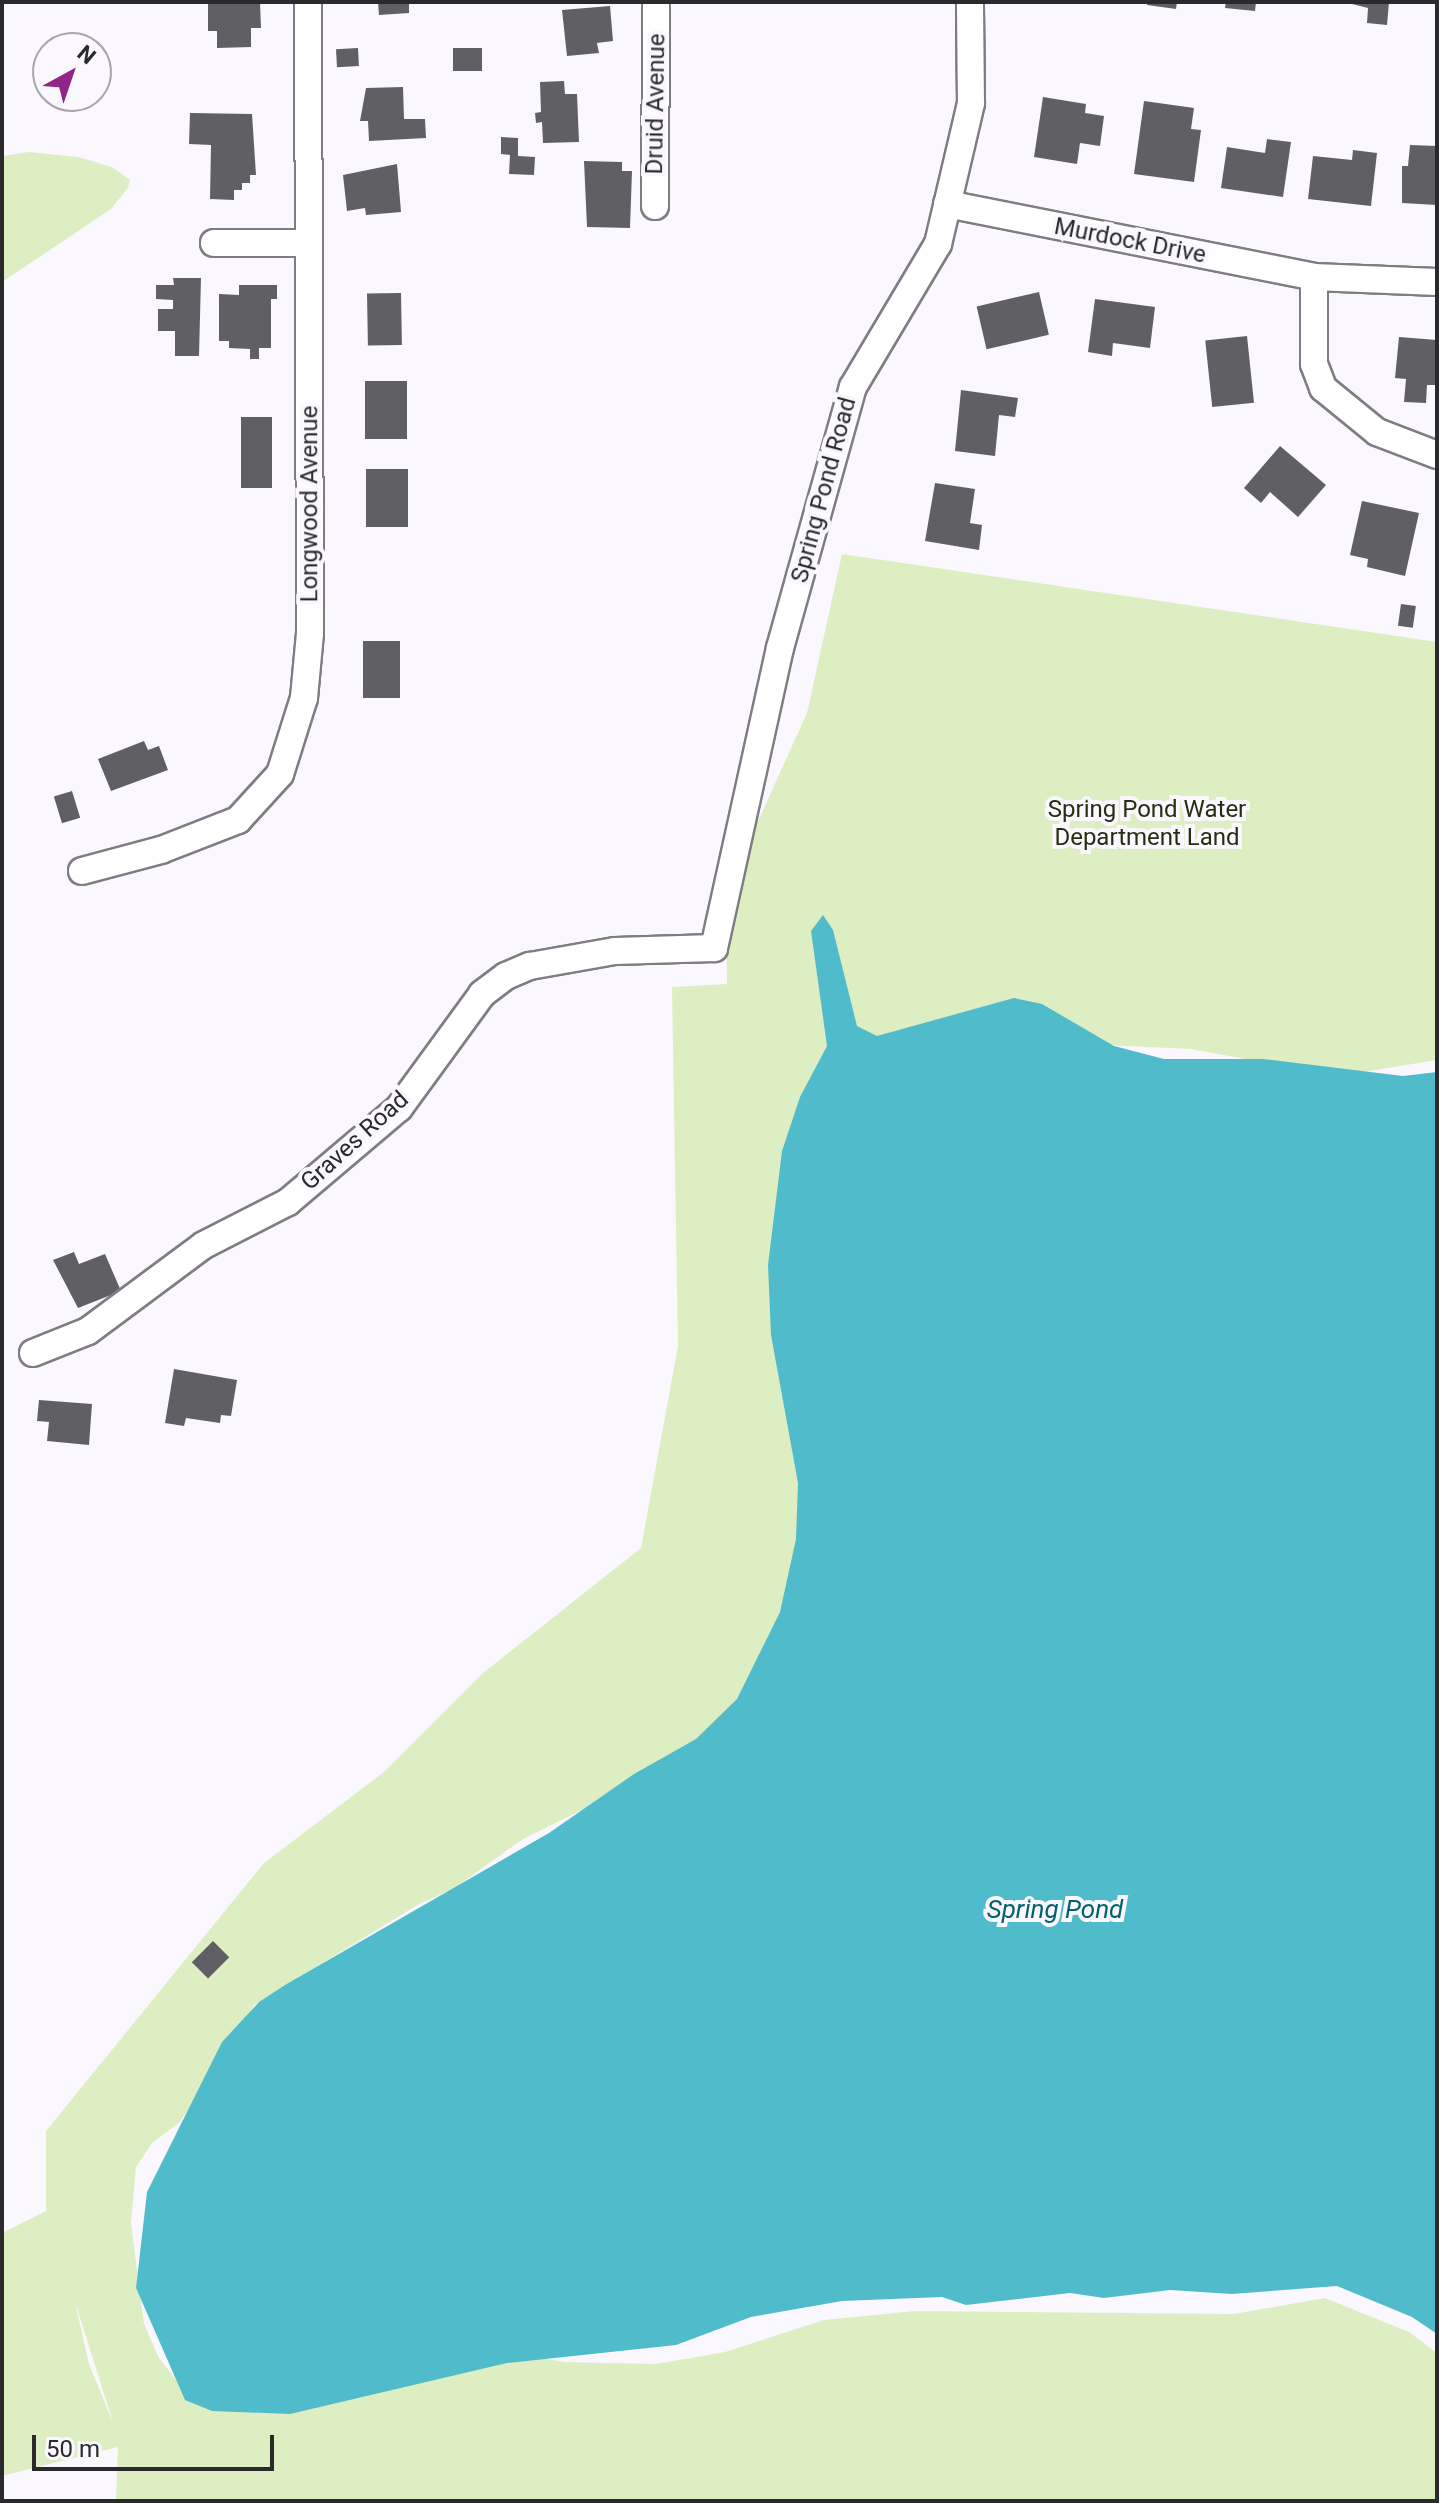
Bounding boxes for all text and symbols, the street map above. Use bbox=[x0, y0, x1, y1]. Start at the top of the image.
north arrow bbox=[32, 32, 112, 112]
street label: Druid Avenue bbox=[640, 33, 672, 175]
text: N bbox=[72, 40, 100, 69]
street label: Murdock Drive bbox=[1052, 212, 1208, 270]
street label: Spring Pond Road bbox=[785, 394, 863, 586]
street label: Longwood Avenue bbox=[296, 406, 324, 602]
park label: Spring Pond Water Department Land bbox=[1048, 796, 1246, 852]
street label: Graves Road bbox=[295, 1085, 415, 1197]
water label: Spring Pond bbox=[987, 1894, 1123, 1926]
scale bar bbox=[36, 2419, 278, 2469]
text: 50 m bbox=[46, 2435, 100, 2463]

